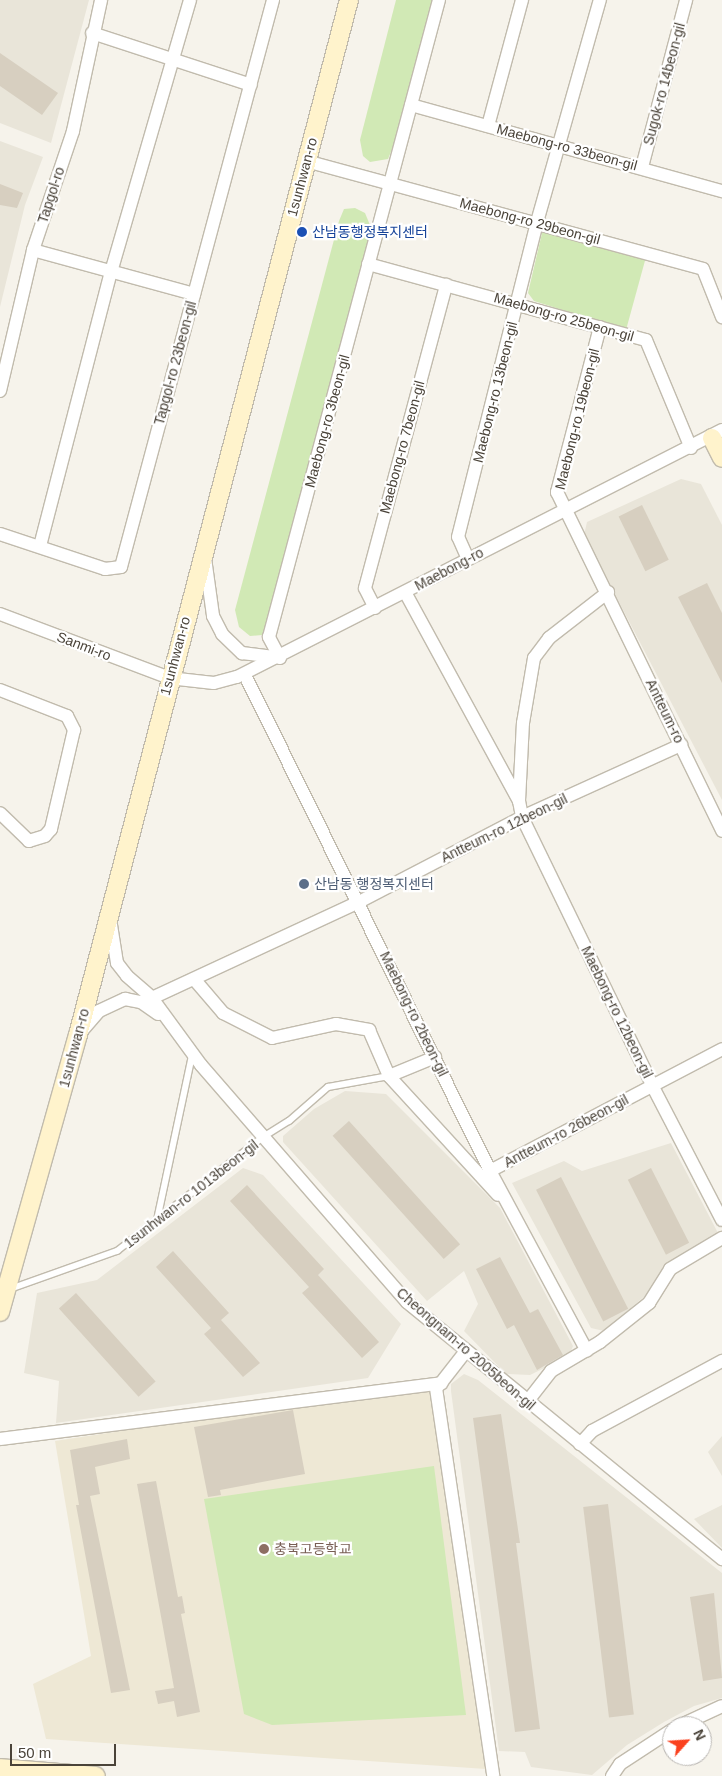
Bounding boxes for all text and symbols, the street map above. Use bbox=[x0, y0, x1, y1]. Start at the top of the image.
street label: Sugok-ro 14beon-gil bbox=[640, 21, 688, 147]
street label: Maebong-ro 33beon-gil bbox=[495, 120, 639, 174]
street label: 1sunhwan-ro bbox=[283, 136, 321, 218]
street label: Tapgol-ro bbox=[34, 165, 68, 225]
street label: Maebong-ro 29beon-gil bbox=[458, 194, 602, 248]
place label: 산남동행정복지센터 bbox=[312, 224, 428, 240]
marker: 산남동행정복지센터 bbox=[296, 226, 308, 238]
street label: Maebong-ro 25beon-gil bbox=[492, 289, 636, 345]
street label: Tapgol-ro 23beon-gil bbox=[150, 299, 200, 427]
street label: Maebong-ro 13beon-gil bbox=[469, 320, 521, 464]
street label: Maebong-ro 19beon-gil bbox=[551, 347, 603, 491]
street label: Maebong-ro 3beon-gil bbox=[301, 353, 353, 489]
street label: Maebong-ro 7beon-gil bbox=[376, 379, 428, 515]
street label: Maebong-ro bbox=[412, 544, 486, 594]
street label: 1sunhwan-ro bbox=[156, 615, 194, 697]
street label: Sanmi-ro bbox=[54, 628, 114, 664]
street label: Antteum-ro bbox=[642, 676, 688, 746]
street label: Antteum-ro 12beon-gil bbox=[438, 790, 570, 866]
place label: 산남동 행정복지센터 bbox=[314, 876, 434, 892]
marker: 산남동 행정복지센터 bbox=[298, 878, 310, 890]
street label: Maebong-ro 12beon-gil bbox=[578, 943, 656, 1081]
street label: Maebong-ro 2beon-gil bbox=[376, 949, 452, 1079]
street label: 1sunhwan-ro bbox=[55, 1007, 93, 1089]
street label: Antteum-ro 26beon-gil bbox=[501, 1091, 631, 1171]
street label: 1sunhwan-ro 1013beon-gil bbox=[121, 1136, 261, 1252]
street label: Cheongnam-ro 2005beon-gil bbox=[393, 1284, 539, 1414]
place label: 충북고등학교 bbox=[274, 1541, 351, 1557]
marker: 충북고등학교 bbox=[258, 1543, 270, 1555]
north arrow bbox=[662, 1716, 712, 1766]
text: N bbox=[690, 1727, 709, 1743]
scale bar bbox=[12, 1734, 119, 1766]
text: 50 m bbox=[18, 1744, 51, 1761]

